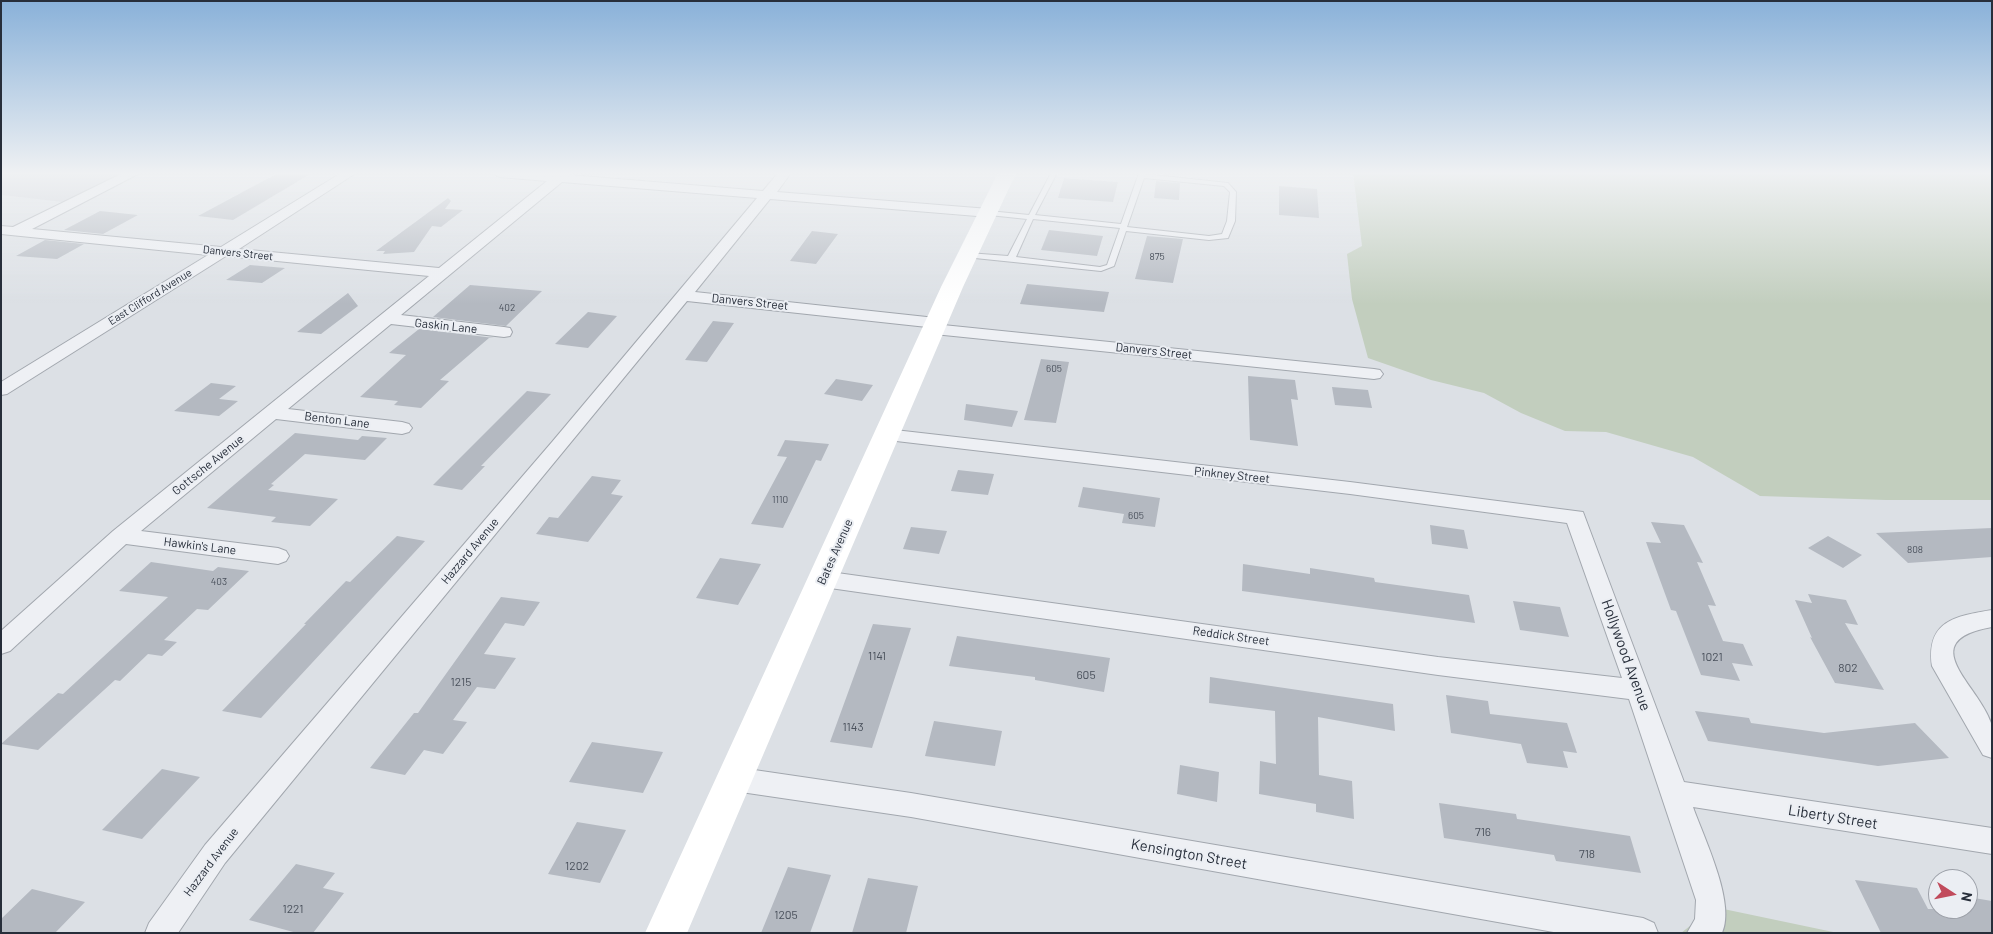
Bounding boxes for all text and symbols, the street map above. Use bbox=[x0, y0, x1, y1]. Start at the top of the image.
street label: Danvers Street bbox=[202, 243, 274, 263]
house number: 875 bbox=[1149, 251, 1165, 263]
street label: East Clifford Avenue bbox=[106, 266, 194, 328]
street label: Danvers Street bbox=[711, 291, 789, 313]
house number: 402 bbox=[499, 302, 515, 314]
street label: Gaskin Lane bbox=[414, 316, 478, 336]
street label: Danvers Street bbox=[1115, 340, 1193, 362]
house number: 605 bbox=[1046, 363, 1062, 375]
street label: Benton Lane bbox=[304, 409, 370, 431]
street label: Gottsche Avenue bbox=[169, 432, 247, 498]
street label: Pinkney Street bbox=[1193, 464, 1271, 486]
house number: 1110 bbox=[772, 494, 788, 506]
house number: 605 bbox=[1128, 510, 1144, 522]
street label: Hazzard Avenue bbox=[438, 515, 502, 587]
street label: Bates Avenue bbox=[814, 517, 856, 587]
street label: Hawkin's Lane bbox=[163, 534, 237, 558]
house number: 808 bbox=[1907, 544, 1923, 556]
house number: 403 bbox=[211, 576, 227, 588]
street label: Hollywood Avenue bbox=[1597, 597, 1655, 713]
street label: Reddick Street bbox=[1192, 623, 1270, 649]
house number: 1141 bbox=[868, 649, 886, 663]
house number: 1021 bbox=[1701, 650, 1723, 664]
house number: 802 bbox=[1838, 661, 1858, 675]
house number: 605 bbox=[1076, 668, 1096, 682]
house number: 1215 bbox=[451, 675, 471, 689]
house number: 1143 bbox=[842, 720, 864, 734]
street label: Liberty Street bbox=[1787, 801, 1879, 833]
street label: Hazzard Avenue bbox=[181, 825, 241, 899]
house number: 716 bbox=[1475, 825, 1491, 839]
street label: Kensington Street bbox=[1130, 835, 1248, 873]
house number: 718 bbox=[1579, 847, 1595, 861]
house number: 1202 bbox=[565, 859, 589, 873]
north arrow bbox=[1928, 869, 1978, 919]
text: N bbox=[1958, 891, 1976, 903]
house number: 1221 bbox=[282, 902, 304, 916]
house number: 1205 bbox=[774, 908, 798, 922]

